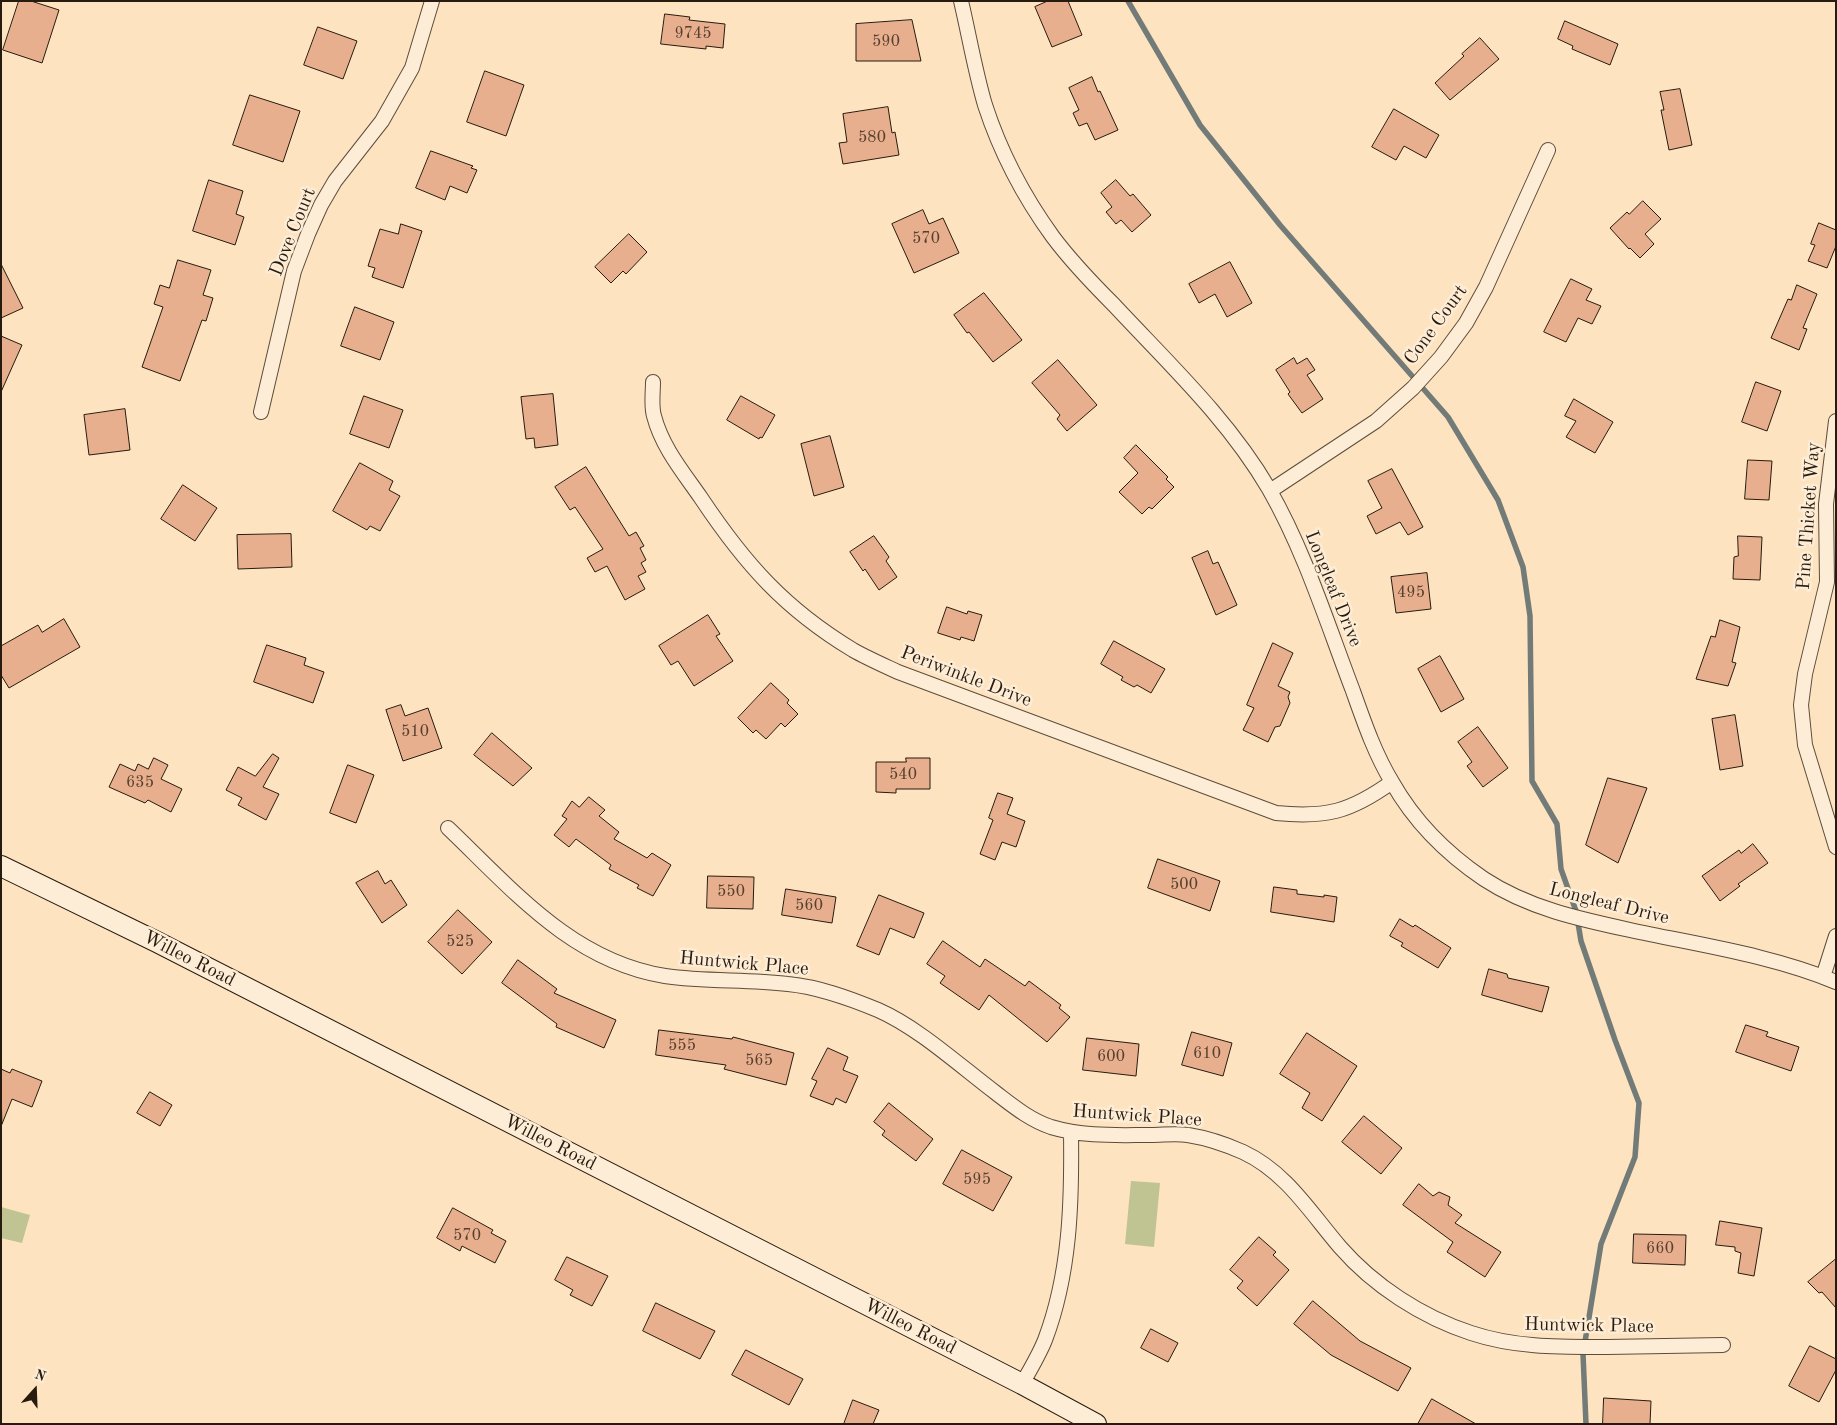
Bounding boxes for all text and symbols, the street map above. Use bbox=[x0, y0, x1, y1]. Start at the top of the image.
house number: 9745 bbox=[674, 24, 712, 44]
house number: 590 bbox=[872, 32, 900, 52]
house number: 580 bbox=[858, 128, 886, 148]
street label: Dove Court bbox=[265, 184, 321, 280]
house number: 570 bbox=[912, 229, 940, 249]
street label: Cone Court bbox=[1399, 281, 1473, 369]
street label: Pine Thicket Way bbox=[1792, 441, 1826, 591]
street label: Longleaf Drive bbox=[1299, 528, 1367, 650]
house number: 495 bbox=[1397, 583, 1425, 603]
street label: Periwinkle Drive bbox=[897, 642, 1035, 712]
house number: 510 bbox=[401, 722, 429, 742]
house number: 540 bbox=[889, 765, 917, 785]
house number: 635 bbox=[126, 773, 154, 793]
house number: 500 bbox=[1170, 875, 1198, 895]
street label: Longleaf Drive bbox=[1546, 878, 1672, 930]
house number: 550 bbox=[717, 882, 745, 902]
house number: 560 bbox=[795, 896, 823, 916]
street label: Willeo Road bbox=[139, 926, 239, 992]
house number: 525 bbox=[446, 932, 474, 952]
street label: Huntwick Place bbox=[678, 947, 810, 981]
house number: 555 bbox=[668, 1036, 696, 1056]
house number: 610 bbox=[1193, 1044, 1221, 1064]
house number: 600 bbox=[1097, 1047, 1125, 1067]
house number: 565 bbox=[745, 1051, 773, 1071]
street label: Huntwick Place bbox=[1071, 1100, 1203, 1132]
street label: Willeo Road bbox=[500, 1110, 600, 1176]
house number: 595 bbox=[963, 1170, 991, 1190]
house number: 570 bbox=[453, 1226, 481, 1246]
house number: 660 bbox=[1646, 1239, 1674, 1259]
street label: Willeo Road bbox=[860, 1294, 960, 1360]
street label: Huntwick Place bbox=[1524, 1313, 1654, 1339]
north arrow bbox=[10, 1365, 60, 1415]
text: N bbox=[33, 1367, 48, 1384]

